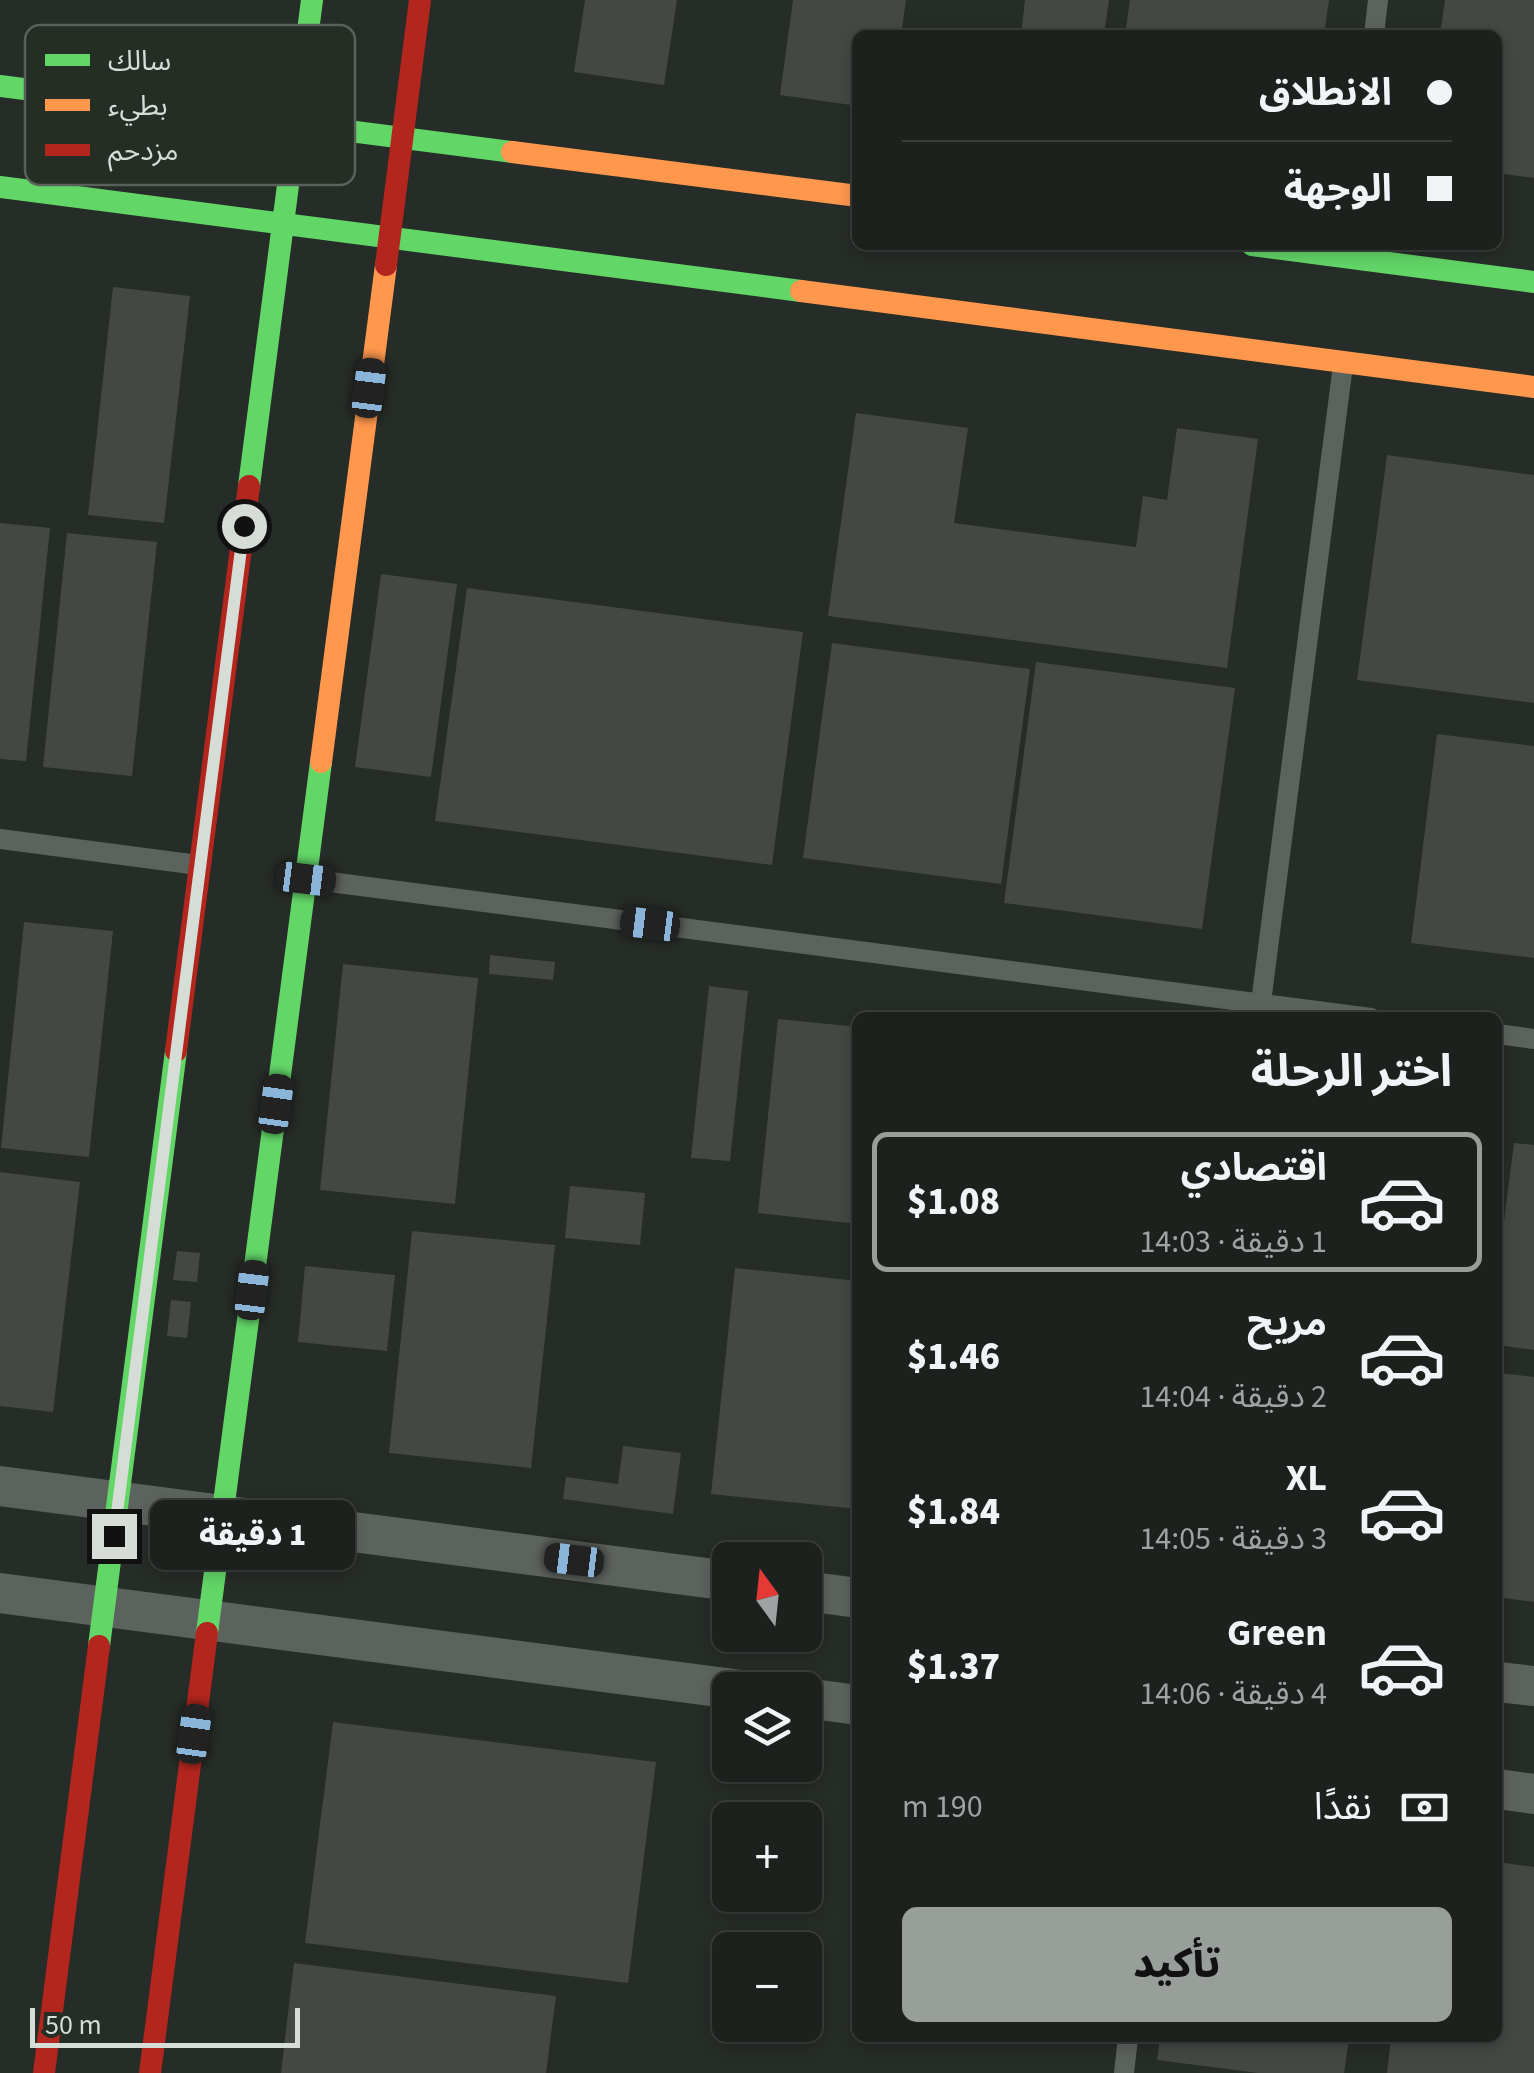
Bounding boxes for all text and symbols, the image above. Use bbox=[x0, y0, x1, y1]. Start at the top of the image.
legend bbox=[25, 25, 355, 185]
text: سالك bbox=[108, 41, 171, 81]
text: الانطلاق bbox=[1259, 66, 1392, 120]
text: بطيء bbox=[108, 86, 168, 126]
text: مزدحم bbox=[108, 131, 179, 172]
text: الوجهة bbox=[1284, 162, 1392, 216]
car bbox=[350, 356, 388, 420]
route start bbox=[222, 504, 267, 549]
car bbox=[274, 860, 338, 898]
car bbox=[618, 905, 682, 943]
text: اختر الرحلة bbox=[1251, 1040, 1452, 1104]
car bbox=[257, 1072, 295, 1136]
text: اقتصادي bbox=[1181, 1141, 1327, 1195]
icon: car bbox=[1357, 1157, 1447, 1247]
text: $1.08 bbox=[907, 1175, 1000, 1229]
text: 1 دقيقة · 14:03 bbox=[1139, 1219, 1327, 1265]
car bbox=[233, 1258, 271, 1322]
text: مريح bbox=[1247, 1296, 1327, 1350]
icon: car bbox=[1357, 1312, 1447, 1402]
text: $1.46 bbox=[907, 1330, 1000, 1384]
text: 2 دقيقة · 14:04 bbox=[1139, 1374, 1327, 1420]
text: XL bbox=[1286, 1451, 1327, 1505]
icon: car bbox=[1357, 1467, 1447, 1557]
text: $1.84 bbox=[907, 1485, 1000, 1539]
callout: 1 دقيقة bbox=[149, 1501, 354, 1571]
text: 1 دقيقة bbox=[199, 1512, 306, 1558]
route end bbox=[92, 1514, 137, 1559]
text: 3 دقيقة · 14:05 bbox=[1139, 1516, 1327, 1562]
car bbox=[542, 1541, 606, 1579]
north arrow bbox=[712, 1542, 822, 1652]
map controls bbox=[712, 1542, 822, 2042]
text: Green bbox=[1227, 1606, 1327, 1660]
icon: car bbox=[1357, 1622, 1447, 1712]
text: $1.37 bbox=[907, 1640, 1000, 1694]
text: 4 دقيقة · 14:06 bbox=[1139, 1671, 1327, 1717]
button: layers bbox=[712, 1672, 822, 1782]
car bbox=[175, 1702, 213, 1766]
text: نقدًا bbox=[1314, 1780, 1372, 1834]
icon: cash bbox=[1397, 1780, 1452, 1835]
text: 190 m bbox=[902, 1784, 983, 1830]
button: + bbox=[712, 1802, 822, 1912]
button: تأكيد bbox=[902, 1907, 1452, 2022]
button: − bbox=[712, 1932, 822, 2042]
scale bar bbox=[30, 2003, 300, 2048]
text: 50 m bbox=[45, 2005, 102, 2045]

